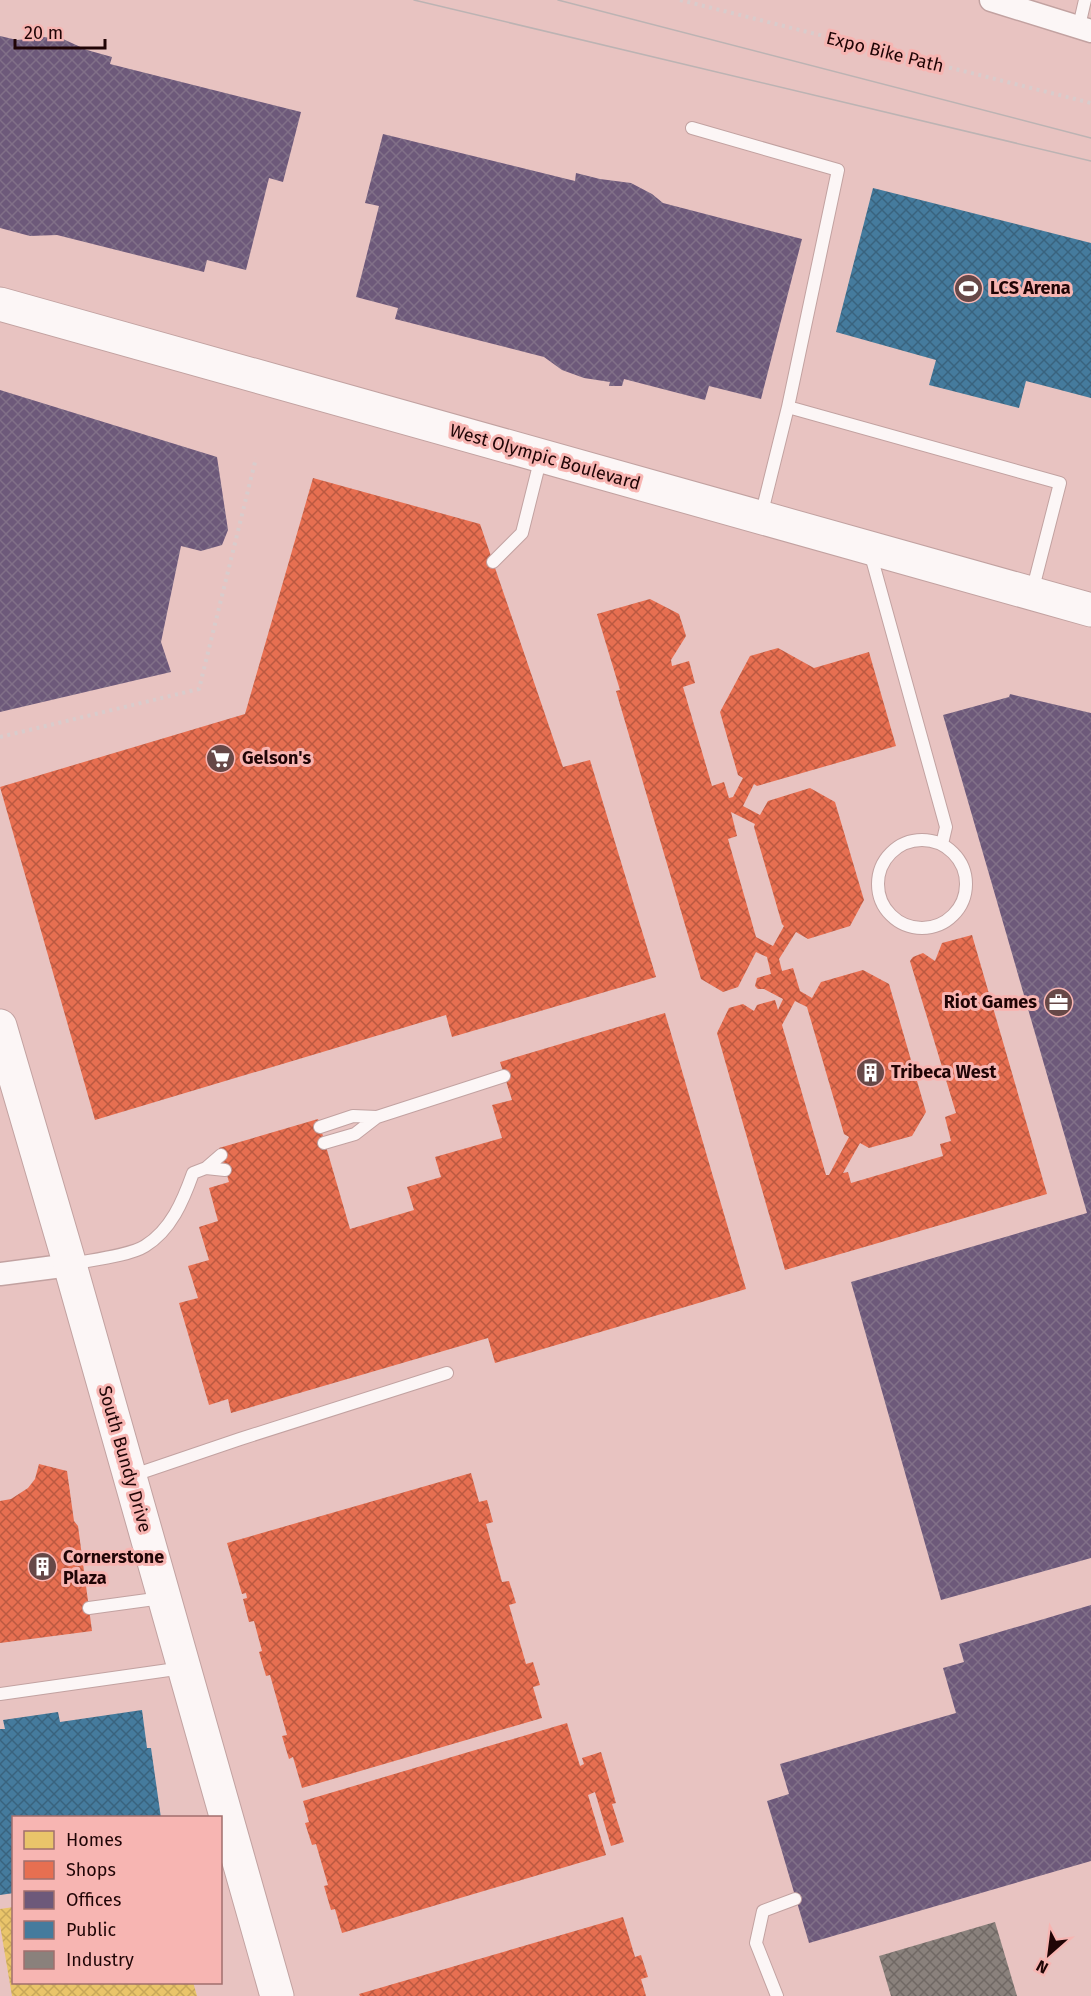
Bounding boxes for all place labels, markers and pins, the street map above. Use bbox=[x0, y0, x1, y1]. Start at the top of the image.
sports icon: LCS Arena bbox=[953, 272, 985, 304]
place label: LCS Arena bbox=[990, 277, 1071, 299]
supermarket icon: Gelson's bbox=[205, 742, 237, 774]
place label: Gelson's bbox=[242, 747, 311, 769]
office icon: Riot Games bbox=[1042, 986, 1074, 1018]
place label: Riot Games bbox=[944, 991, 1037, 1013]
building icon: Tribeca West bbox=[854, 1056, 886, 1088]
place label: Tribeca West bbox=[891, 1061, 997, 1083]
place label: Cornerstone Plaza bbox=[63, 1546, 164, 1589]
building icon: Cornerstone Plaza bbox=[26, 1551, 58, 1583]

